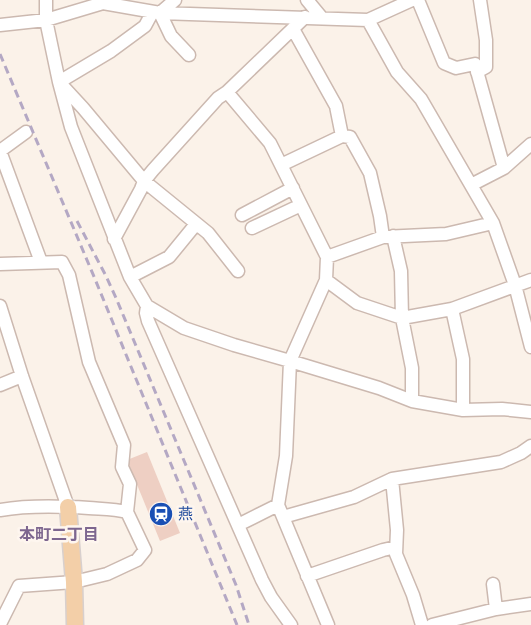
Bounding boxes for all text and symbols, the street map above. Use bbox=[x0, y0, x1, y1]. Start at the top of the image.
station icon: 燕 bbox=[148, 501, 174, 527]
place label: 燕 bbox=[178, 504, 193, 522]
district label: 本町二丁目 bbox=[19, 524, 99, 543]

